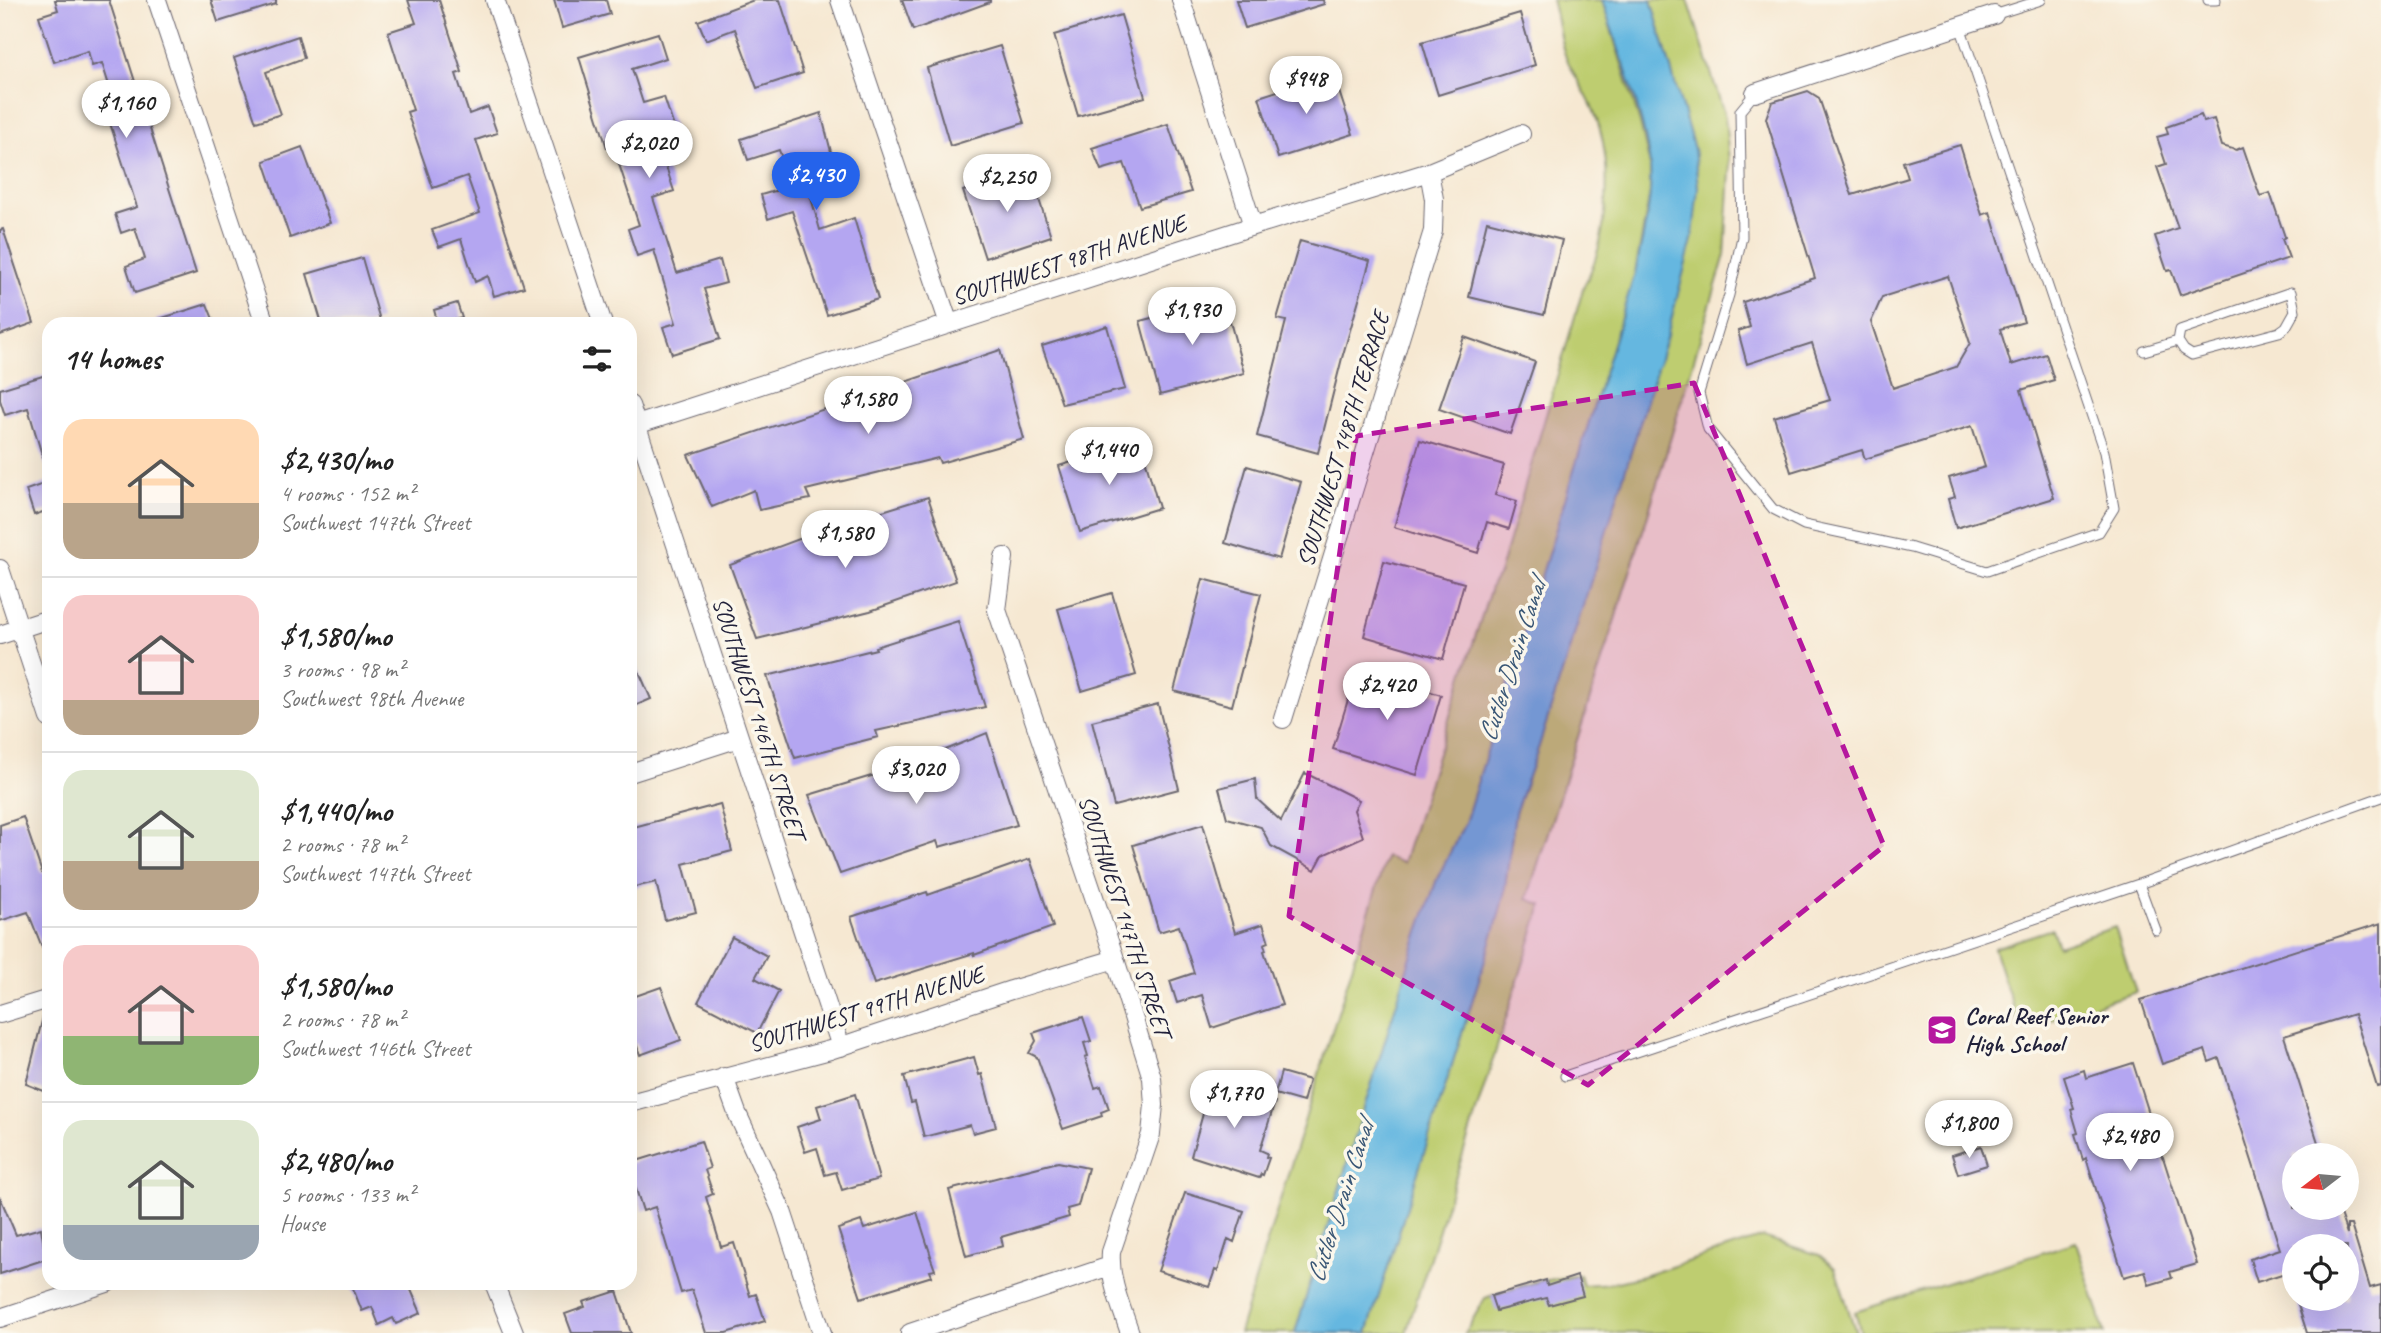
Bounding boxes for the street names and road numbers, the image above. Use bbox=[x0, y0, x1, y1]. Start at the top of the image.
street label: SOUTHWEST 98TH AVENUE bbox=[948, 207, 1193, 312]
street label: SOUTHWEST 148TH TERRACE bbox=[1290, 305, 1397, 570]
street label: SOUTHWEST 146TH STREET bbox=[706, 594, 814, 848]
street label: SOUTHWEST 147TH STREET bbox=[1072, 792, 1180, 1046]
street label: SOUTHWEST 99TH AVENUE bbox=[745, 958, 990, 1059]

